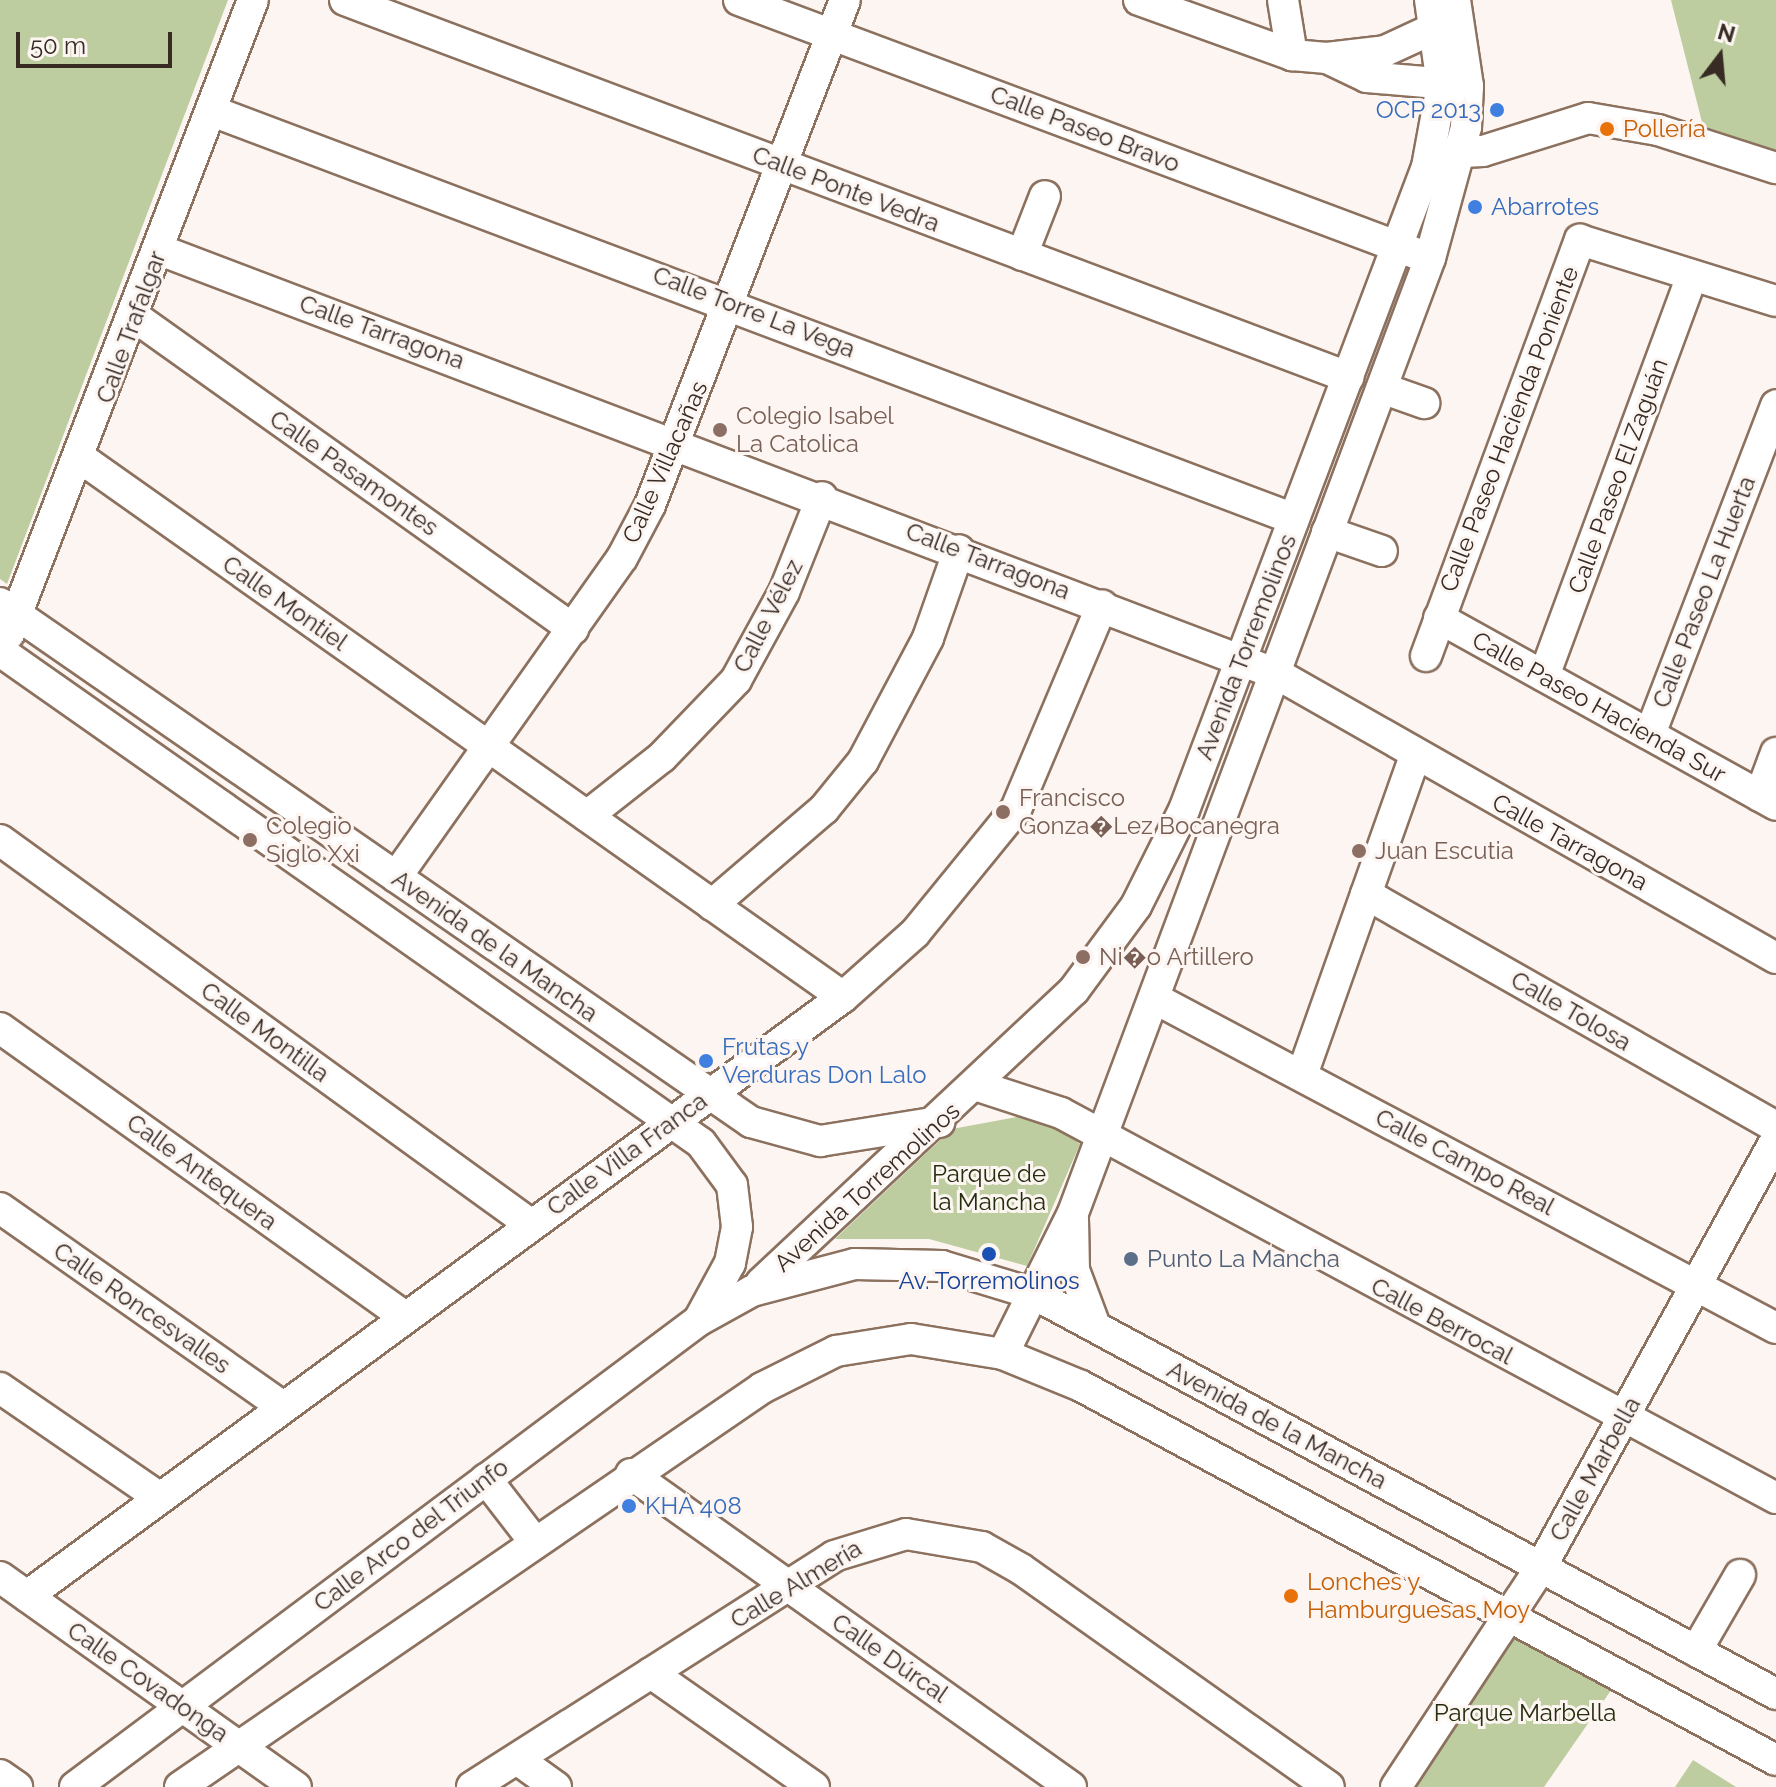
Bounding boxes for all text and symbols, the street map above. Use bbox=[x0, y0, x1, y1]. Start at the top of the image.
scale bar bbox=[20, 16, 176, 66]
north arrow bbox=[1680, 16, 1760, 96]
text: N bbox=[1715, 18, 1738, 48]
text: 50 m bbox=[30, 31, 86, 60]
street label: Calle Paseo Bravo bbox=[986, 80, 1184, 178]
place label: OCP 2013 bbox=[1375, 96, 1481, 124]
marker: OCP 2013 bbox=[1488, 101, 1506, 119]
place label: Pollería bbox=[1623, 115, 1706, 143]
marker: Pollería bbox=[1598, 120, 1616, 138]
street label: Calle Ponte Vedra bbox=[748, 140, 944, 238]
place label: Abarrotes bbox=[1491, 193, 1599, 221]
marker: Abarrotes bbox=[1466, 198, 1484, 216]
street label: Calle Trafalgar bbox=[90, 247, 172, 407]
street label: Calle Torre La Vega bbox=[648, 260, 860, 364]
street label: Calle Paseo Hacienda Poniente bbox=[1434, 262, 1584, 596]
street label: Calle Tarragona bbox=[295, 289, 469, 375]
street label: Calle Paseo El Zaguán bbox=[1562, 354, 1674, 598]
street label: Calle Villacañas bbox=[616, 376, 714, 548]
place label: Colegio Isabel La Catolica bbox=[736, 402, 894, 458]
street label: Calle Pasamontes bbox=[264, 404, 444, 542]
marker: Colegio Isabel La Catolica bbox=[711, 421, 729, 439]
street label: Calle Paseo La Huerta bbox=[1647, 472, 1761, 712]
street label: Calle Tarragona bbox=[902, 516, 1074, 606]
street label: Avenida Torremolinos bbox=[1190, 530, 1302, 764]
street label: Calle Montiel bbox=[217, 549, 353, 657]
street label: Calle Vélez bbox=[727, 554, 809, 678]
street label: Calle Paseo Hacienda Sur bbox=[1467, 625, 1731, 789]
place label: Francisco Gonza�Lez Bocanegra bbox=[1019, 784, 1280, 840]
street label: Calle Tarragona bbox=[1487, 787, 1653, 897]
marker: Francisco Gonza�Lez Bocanegra bbox=[994, 803, 1012, 821]
place label: Colegio Siglo Xxi bbox=[266, 812, 360, 868]
marker: Colegio Siglo Xxi bbox=[241, 831, 259, 849]
place label: Juan Escutia bbox=[1375, 837, 1514, 865]
marker: Juan Escutia bbox=[1350, 842, 1368, 860]
street label: Avenida de la Mancha bbox=[387, 864, 603, 1028]
place label: Ni�o Artillero bbox=[1099, 943, 1255, 971]
marker: Ni�o Artillero bbox=[1074, 948, 1092, 966]
street label: Calle Tolosa bbox=[1506, 965, 1636, 1057]
street label: Calle Montilla bbox=[195, 976, 335, 1088]
place label: Frutas y Verduras Don Lalo bbox=[722, 1033, 927, 1089]
marker: Frutas y Verduras Don Lalo bbox=[697, 1052, 715, 1070]
street label: Calle Villa Franca bbox=[541, 1086, 713, 1222]
street label: Avenida Torremolinos bbox=[768, 1096, 966, 1278]
street label: Calle Campo Real bbox=[1371, 1103, 1559, 1221]
street label: Calle Antequera bbox=[121, 1108, 283, 1236]
park label: Parque de la Mancha bbox=[932, 1160, 1046, 1216]
street label: Calle Roncesvalles bbox=[48, 1236, 236, 1380]
marker: Av. Torremolinos bbox=[980, 1245, 998, 1263]
place label: Punto La Mancha bbox=[1147, 1245, 1340, 1273]
marker: Punto La Mancha bbox=[1122, 1250, 1140, 1268]
place label: Av. Torremolinos bbox=[898, 1267, 1080, 1295]
street label: Calle Berrocal bbox=[1366, 1272, 1518, 1370]
street label: Avenida de la Mancha bbox=[1162, 1355, 1392, 1495]
street label: Calle Marbella bbox=[1544, 1392, 1646, 1546]
street label: Calle Arco del Triunfo bbox=[307, 1452, 515, 1618]
place label: KHA 408 bbox=[645, 1492, 743, 1520]
marker: KHA 408 bbox=[620, 1497, 638, 1515]
street label: Calle Almería bbox=[725, 1533, 867, 1635]
place label: Lonches y Hamburguesas Moy bbox=[1307, 1568, 1530, 1624]
marker: Lonches y Hamburguesas Moy bbox=[1282, 1587, 1300, 1605]
street label: Calle Dúrcal bbox=[826, 1607, 954, 1709]
street label: Calle Covadonga bbox=[62, 1616, 234, 1748]
park label: Parque Marbella bbox=[1434, 1699, 1616, 1727]

